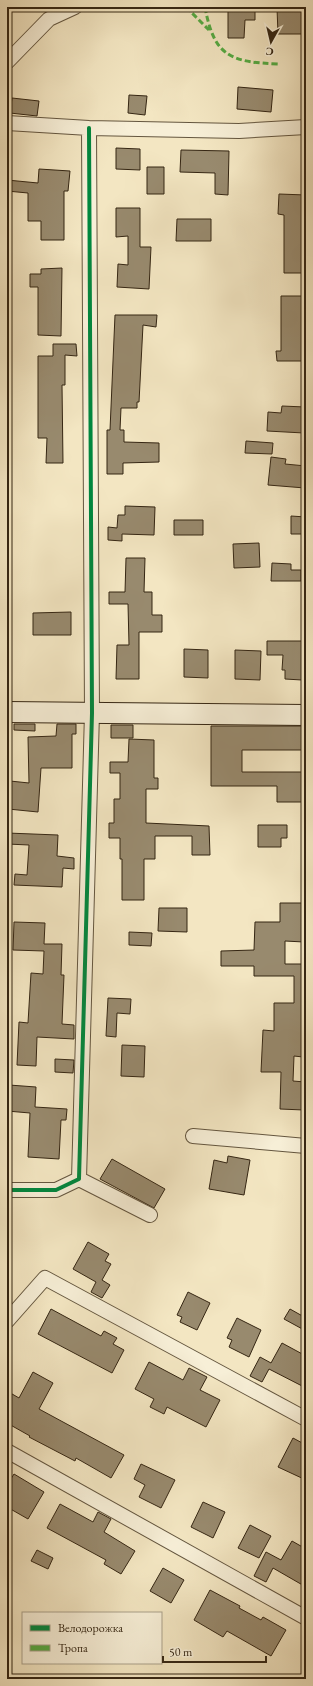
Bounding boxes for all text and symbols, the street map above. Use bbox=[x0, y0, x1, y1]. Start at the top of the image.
north arrow bbox=[251, 22, 291, 62]
text: С bbox=[265, 44, 274, 59]
legend bbox=[22, 1612, 162, 1664]
text: Велодорожка bbox=[58, 1620, 123, 1636]
scale bar bbox=[163, 1638, 266, 1664]
text: Тропа bbox=[58, 1640, 88, 1656]
text: 50 m bbox=[169, 1644, 193, 1660]

